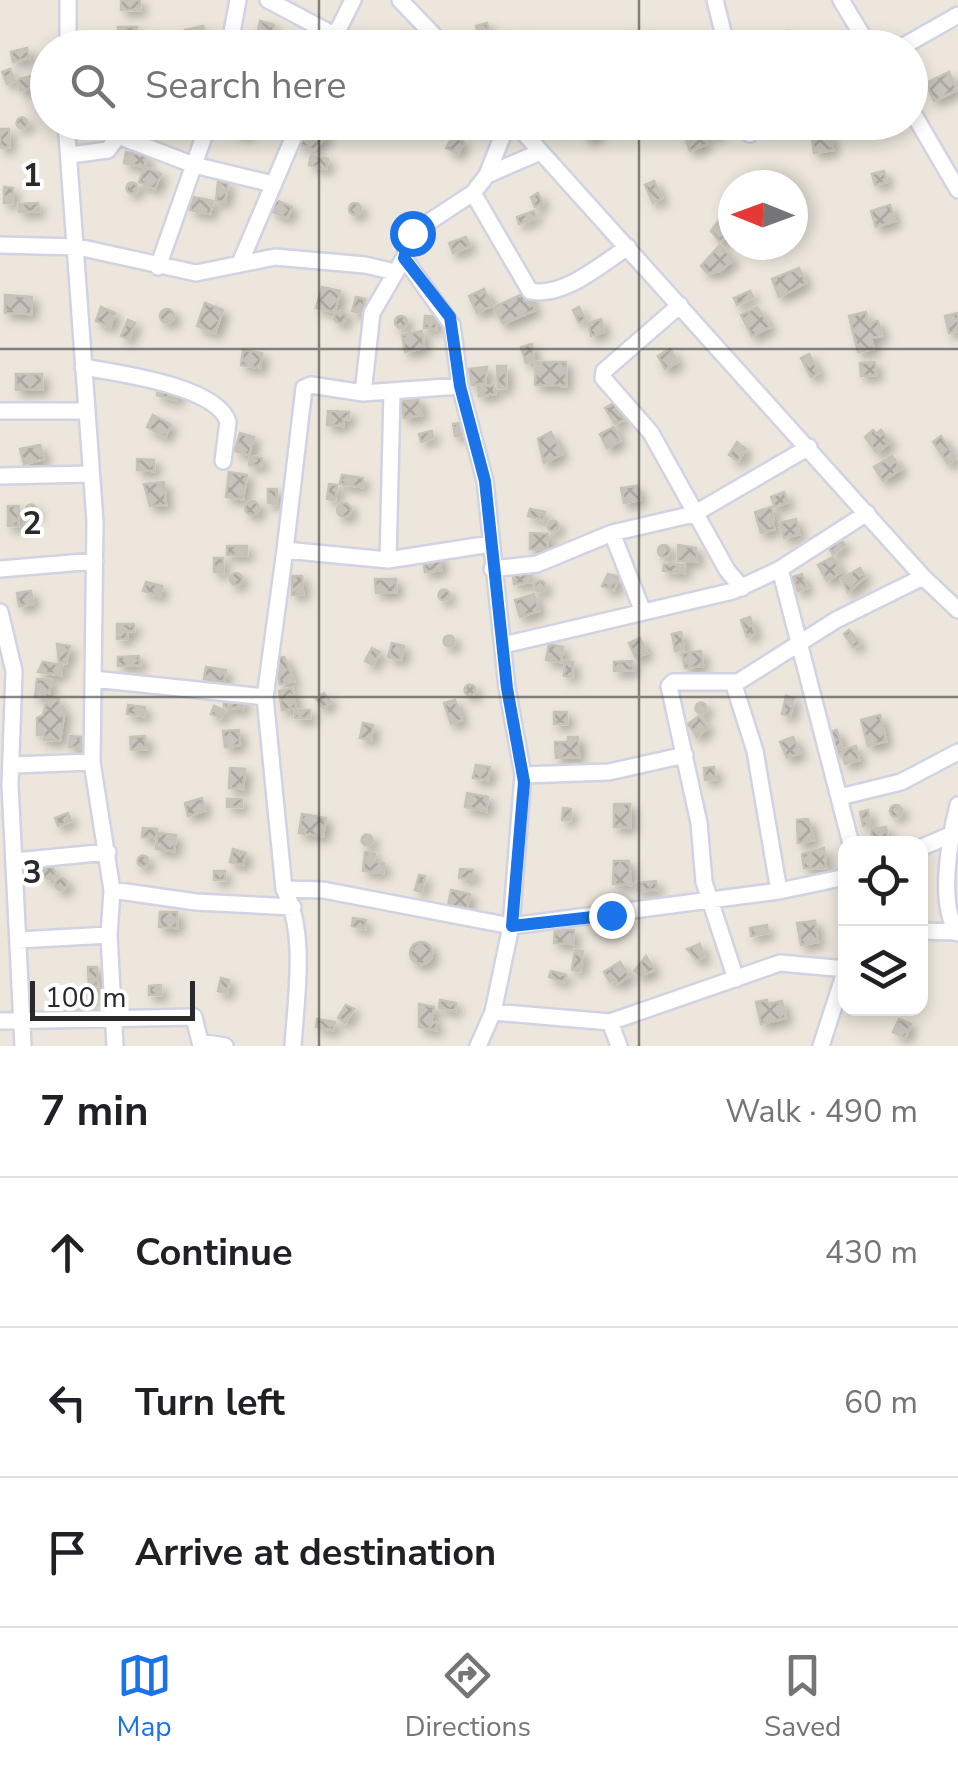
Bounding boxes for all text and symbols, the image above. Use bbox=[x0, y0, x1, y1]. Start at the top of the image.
search box bbox=[30, 30, 928, 140]
icon: search bbox=[65, 58, 120, 113]
text: Search here bbox=[145, 60, 346, 111]
text: 1 bbox=[22, 154, 42, 197]
north arrow bbox=[718, 170, 808, 260]
route start bbox=[390, 211, 436, 257]
text: 2 bbox=[22, 502, 42, 545]
map controls bbox=[838, 836, 928, 1016]
button: locate bbox=[838, 836, 928, 926]
text: 3 bbox=[22, 851, 42, 894]
route end bbox=[589, 893, 635, 939]
button: layers bbox=[838, 926, 928, 1016]
scale bar bbox=[30, 976, 195, 1020]
text: 100 m bbox=[45, 979, 127, 1017]
text: 7 min bbox=[40, 1083, 149, 1140]
text: Walk · 490 m bbox=[725, 1090, 918, 1133]
icon: ahead bbox=[40, 1225, 95, 1280]
text: Continue bbox=[135, 1227, 293, 1278]
text: 430 m bbox=[825, 1231, 918, 1274]
icon: left bbox=[40, 1375, 95, 1430]
text: Turn left bbox=[135, 1377, 285, 1428]
text: 60 m bbox=[844, 1381, 918, 1424]
icon: arrive bbox=[40, 1525, 95, 1580]
text: Arrive at destination bbox=[135, 1527, 496, 1578]
tab: Map bbox=[117, 1648, 172, 1746]
tab: Directions bbox=[405, 1648, 531, 1746]
tab: Saved bbox=[764, 1648, 841, 1746]

